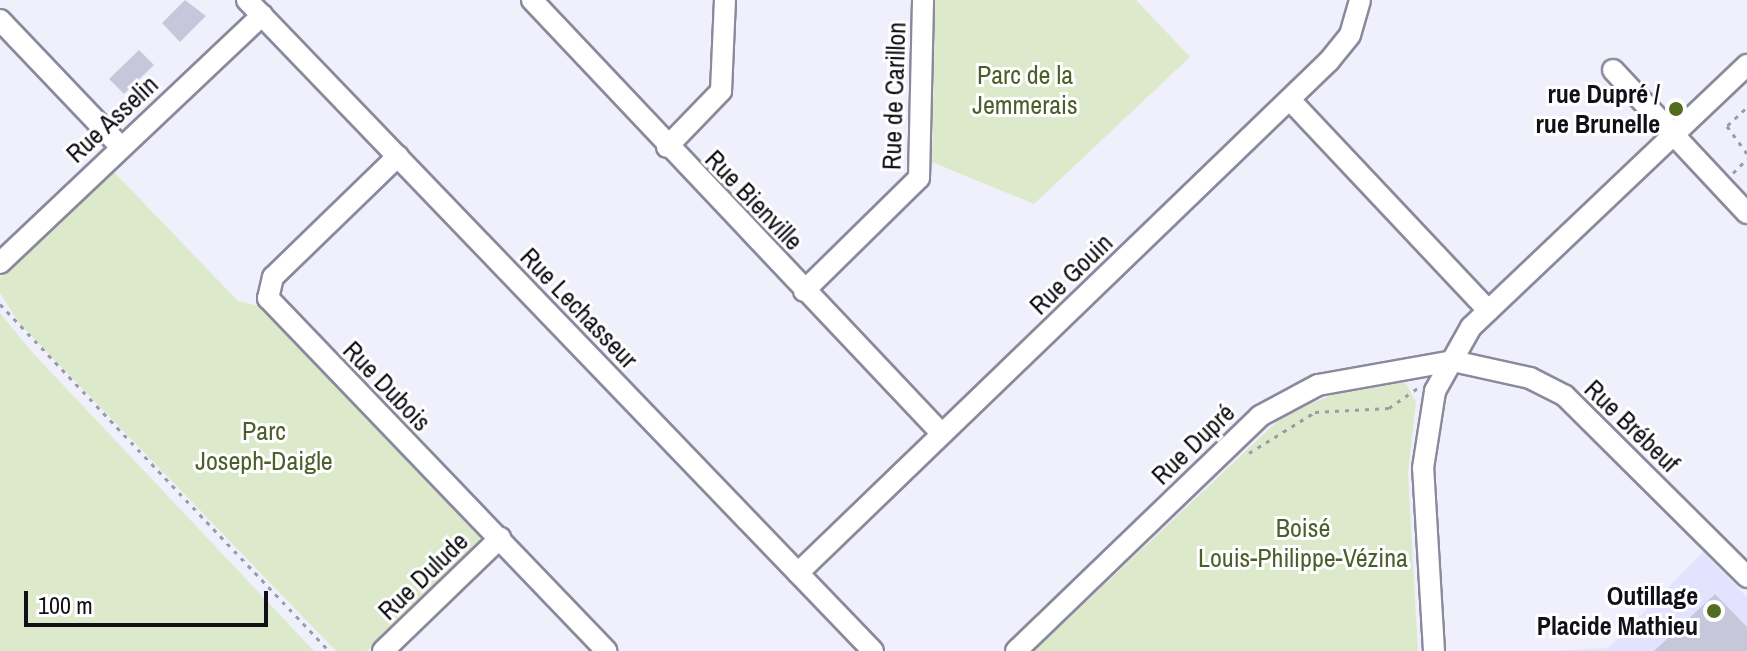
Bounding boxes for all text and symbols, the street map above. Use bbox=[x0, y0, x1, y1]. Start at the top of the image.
street label: Rue de Carillon bbox=[876, 21, 912, 171]
park label: Parc de la Jemmerais bbox=[972, 59, 1078, 120]
street label: Rue Asselin bbox=[59, 68, 165, 170]
place label: rue Dupré / rue Brunelle bbox=[1536, 78, 1660, 140]
marker: rue Dupré / rue Brunelle bbox=[1667, 100, 1685, 118]
street label: Rue Bienville bbox=[699, 144, 809, 256]
street label: Rue Gouin bbox=[1023, 227, 1119, 321]
street label: Rue Lechasseur bbox=[514, 241, 644, 375]
street label: Rue Dubois bbox=[337, 335, 437, 437]
street label: Rue Brébeuf bbox=[1578, 373, 1686, 479]
street label: Rue Dupré bbox=[1145, 397, 1241, 491]
park label: Parc Joseph-Daigle bbox=[195, 415, 333, 476]
park label: Boisé Louis-Philippe-Vézina bbox=[1198, 512, 1408, 574]
street label: Rue Dulude bbox=[372, 526, 474, 626]
scale bar bbox=[28, 575, 272, 625]
place label: Outillage Placide Mathieu bbox=[1537, 580, 1698, 642]
text: 100 m bbox=[38, 589, 93, 621]
marker: Outillage Placide Mathieu bbox=[1705, 602, 1723, 620]

